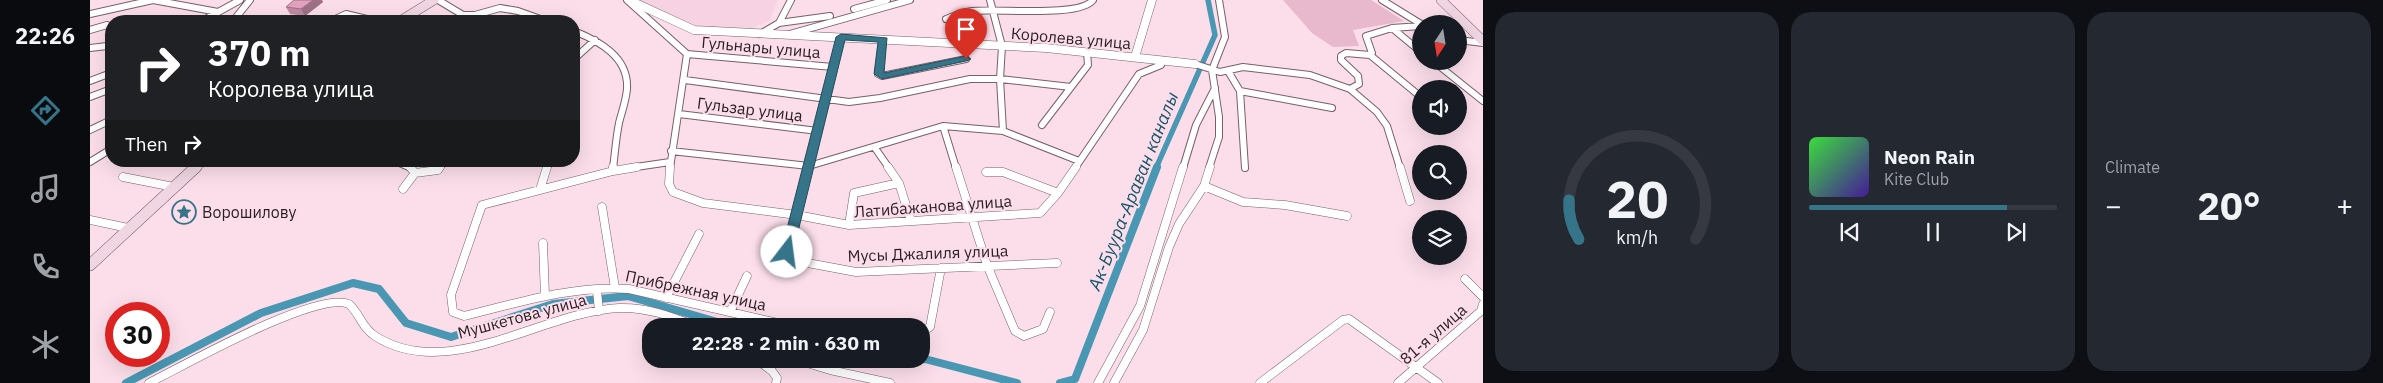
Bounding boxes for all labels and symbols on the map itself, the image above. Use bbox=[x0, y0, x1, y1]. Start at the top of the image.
pin bbox=[945, 8, 987, 59]
north arrow bbox=[1412, 15, 1468, 70]
street label: Королева улица bbox=[1010, 23, 1132, 53]
street label: Гульнары улица bbox=[701, 32, 822, 62]
water label: Ак-Буура-Араван каналы bbox=[1082, 88, 1183, 295]
street label: Гульзар улица bbox=[696, 93, 804, 125]
street label: Латибажанова улица bbox=[853, 190, 1013, 221]
place icon: Ворошилову bbox=[171, 199, 197, 225]
place label: Ворошилову bbox=[202, 202, 297, 222]
position arrow bbox=[760, 225, 812, 277]
street label: Мусы Джалиля улица bbox=[847, 240, 1009, 266]
street label: Прибрежная улица bbox=[624, 265, 769, 315]
street label: Мушкетова улица bbox=[455, 289, 589, 343]
street label: 81-я улица bbox=[1395, 299, 1471, 369]
speed limit sign: 30 bbox=[105, 302, 170, 367]

